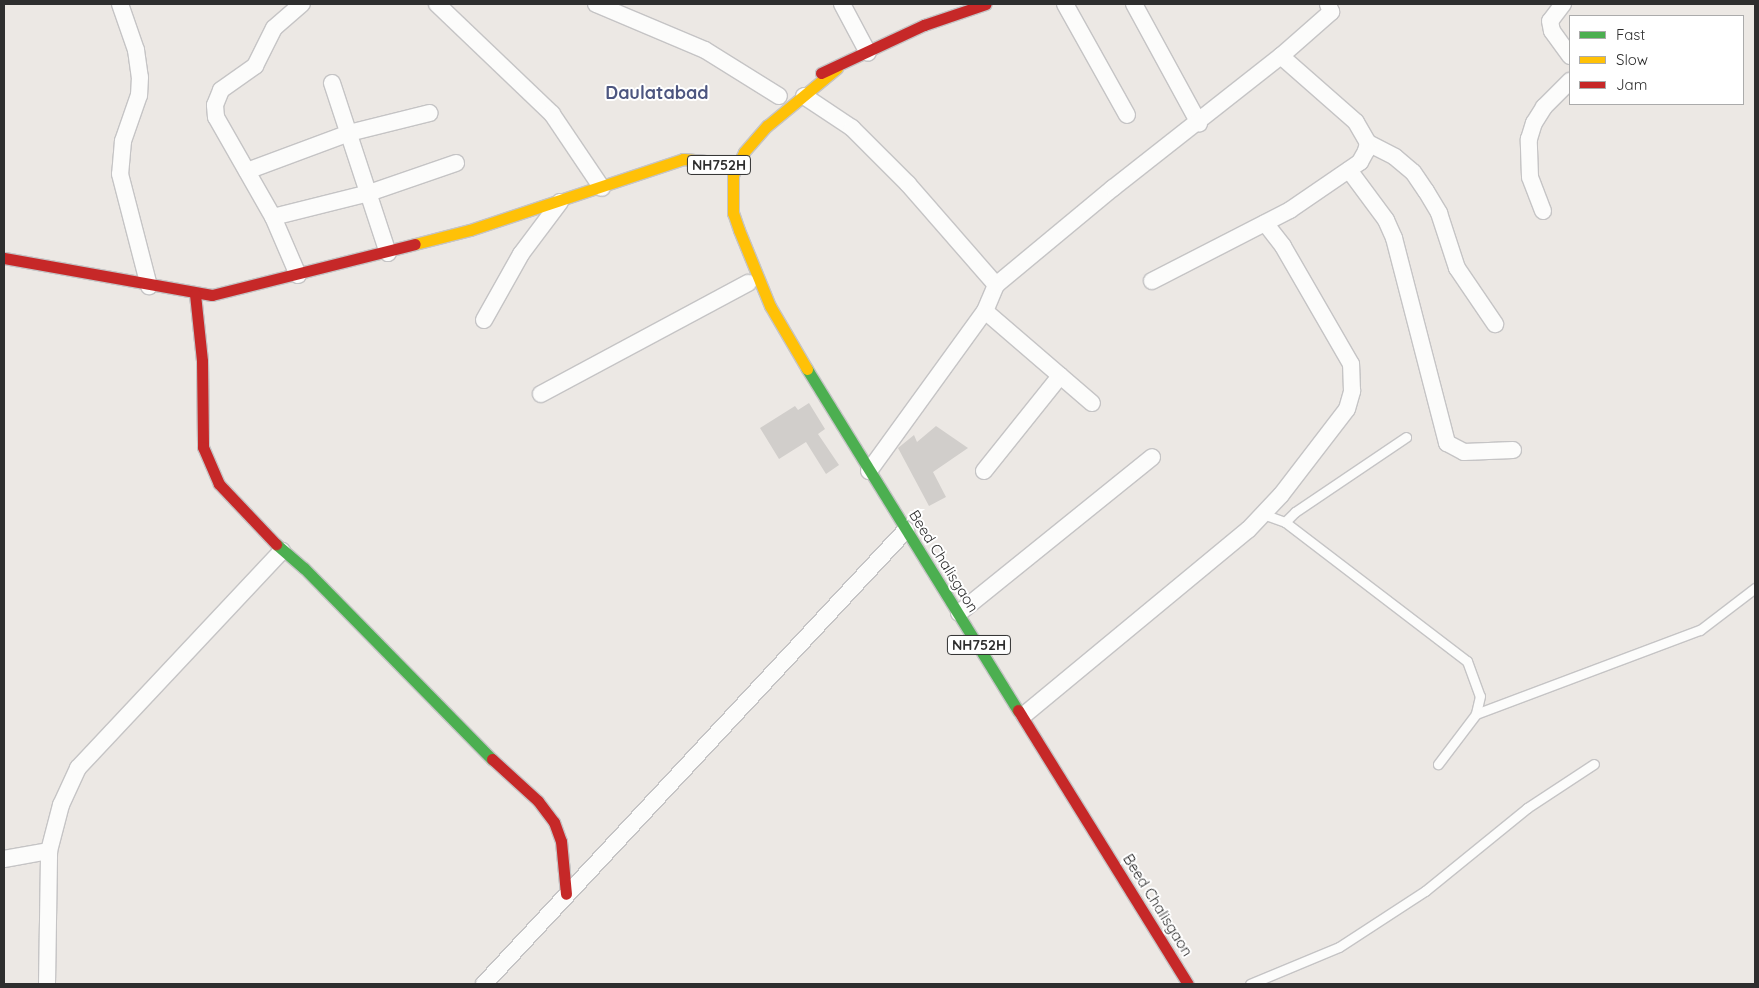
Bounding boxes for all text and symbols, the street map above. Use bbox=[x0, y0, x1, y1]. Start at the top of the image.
legend bbox=[1569, 15, 1744, 105]
text: Fast bbox=[1616, 25, 1645, 44]
text: Slow bbox=[1616, 50, 1648, 69]
text: Jam bbox=[1616, 75, 1647, 94]
district label: Daulatabad bbox=[605, 82, 709, 104]
road number: NH752H bbox=[686, 154, 752, 176]
street label: Beed Chalisgaon bbox=[905, 507, 983, 615]
road number: NH752H bbox=[946, 634, 1012, 656]
street label: Beed Chalisgaon bbox=[1119, 851, 1197, 959]

